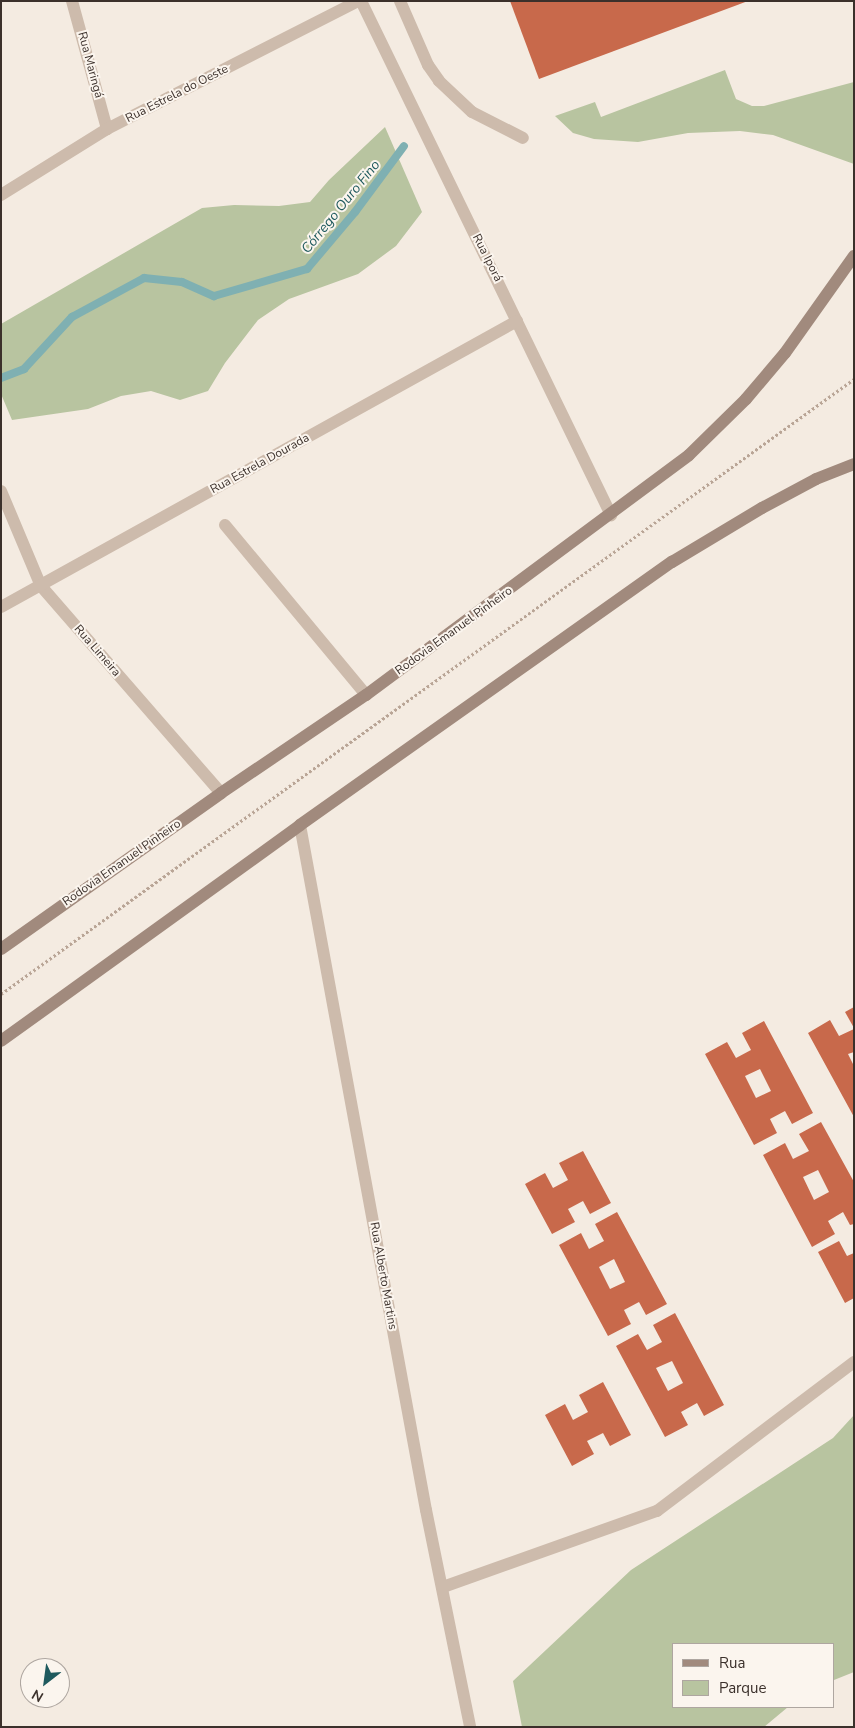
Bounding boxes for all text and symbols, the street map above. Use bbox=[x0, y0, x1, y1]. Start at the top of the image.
street label: Rua Maringá bbox=[74, 30, 106, 100]
street label: Rua Estrela do Oeste bbox=[123, 62, 231, 126]
water label: Córrego Ouro Fino bbox=[298, 157, 384, 257]
street label: Rua Iporá bbox=[469, 232, 505, 284]
street label: Rua Estrela Dourada bbox=[208, 431, 312, 497]
street label: Rodovia Emanuel Pinheiro bbox=[393, 584, 515, 678]
street label: Rua Limeira bbox=[71, 622, 123, 680]
street label: Rodovia Emanuel Pinheiro bbox=[60, 817, 184, 909]
street label: Rua Alberto Martins bbox=[366, 1221, 400, 1331]
legend bbox=[672, 1643, 835, 1708]
text: Rua bbox=[719, 1653, 745, 1673]
north arrow bbox=[20, 1658, 70, 1708]
text: Parque bbox=[719, 1678, 767, 1698]
text: N bbox=[28, 1685, 47, 1706]

